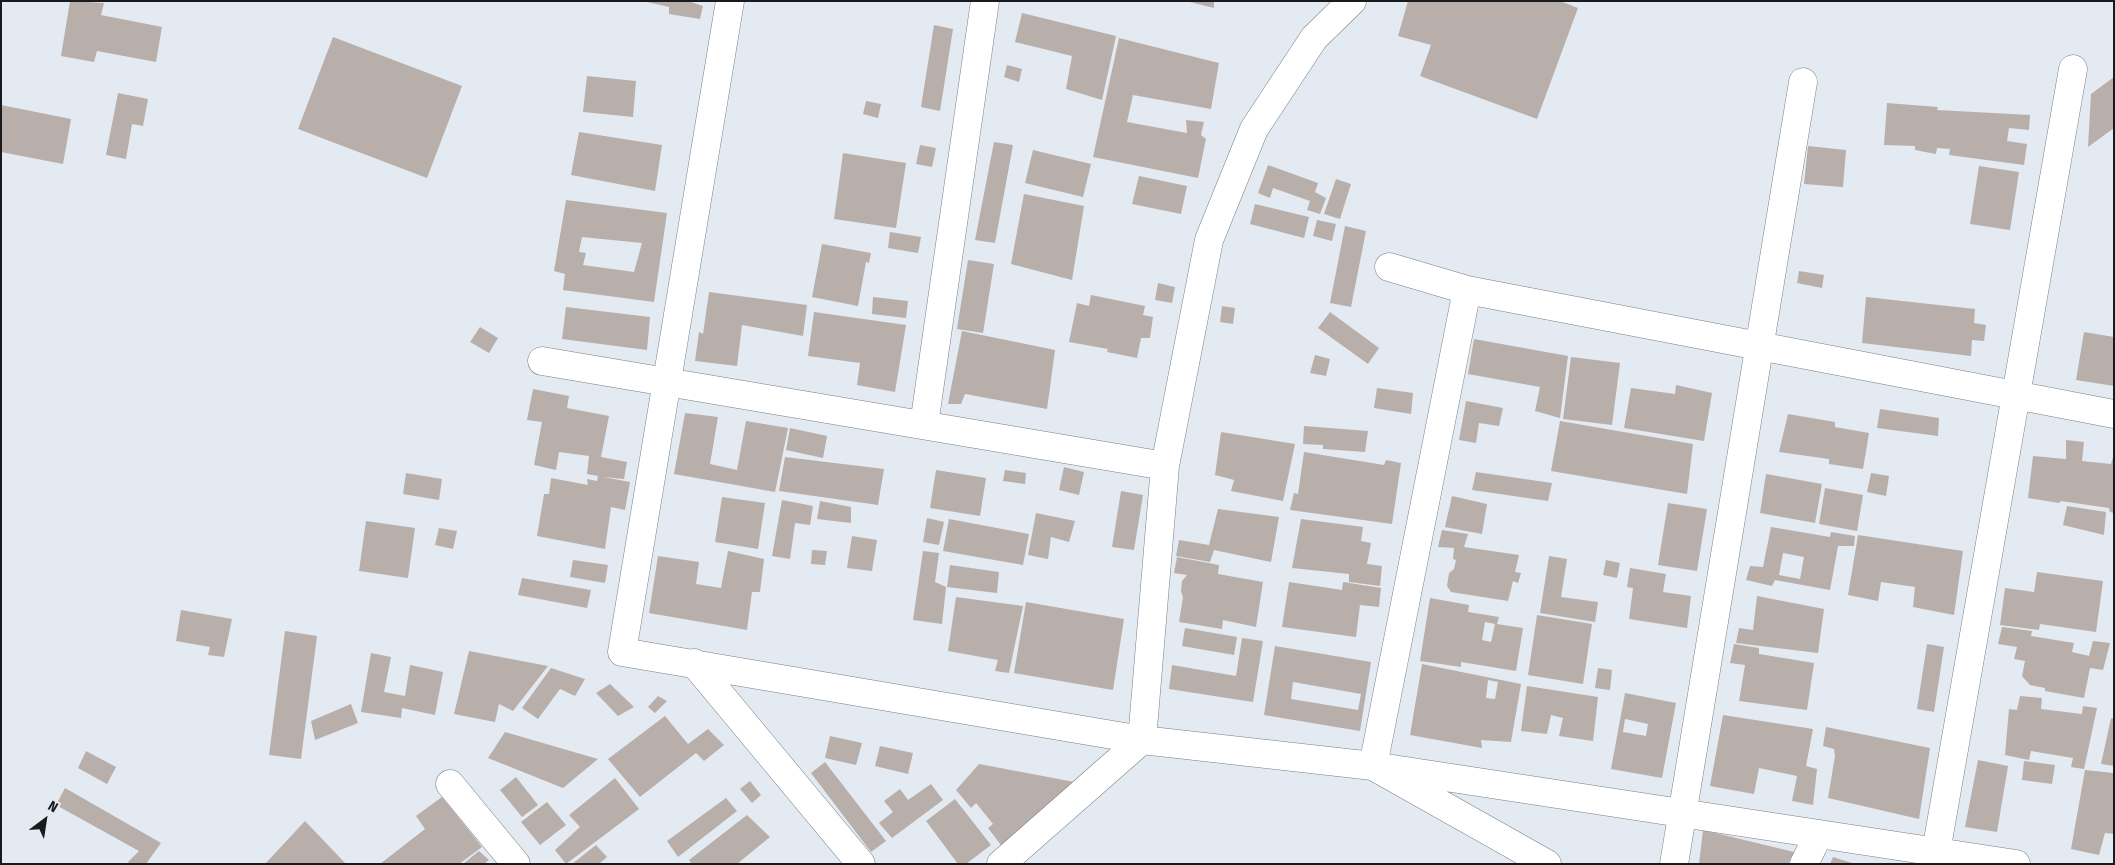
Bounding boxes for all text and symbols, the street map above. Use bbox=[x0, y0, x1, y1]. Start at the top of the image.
north arrow bbox=[20, 795, 70, 845]
text: N bbox=[45, 797, 61, 816]

